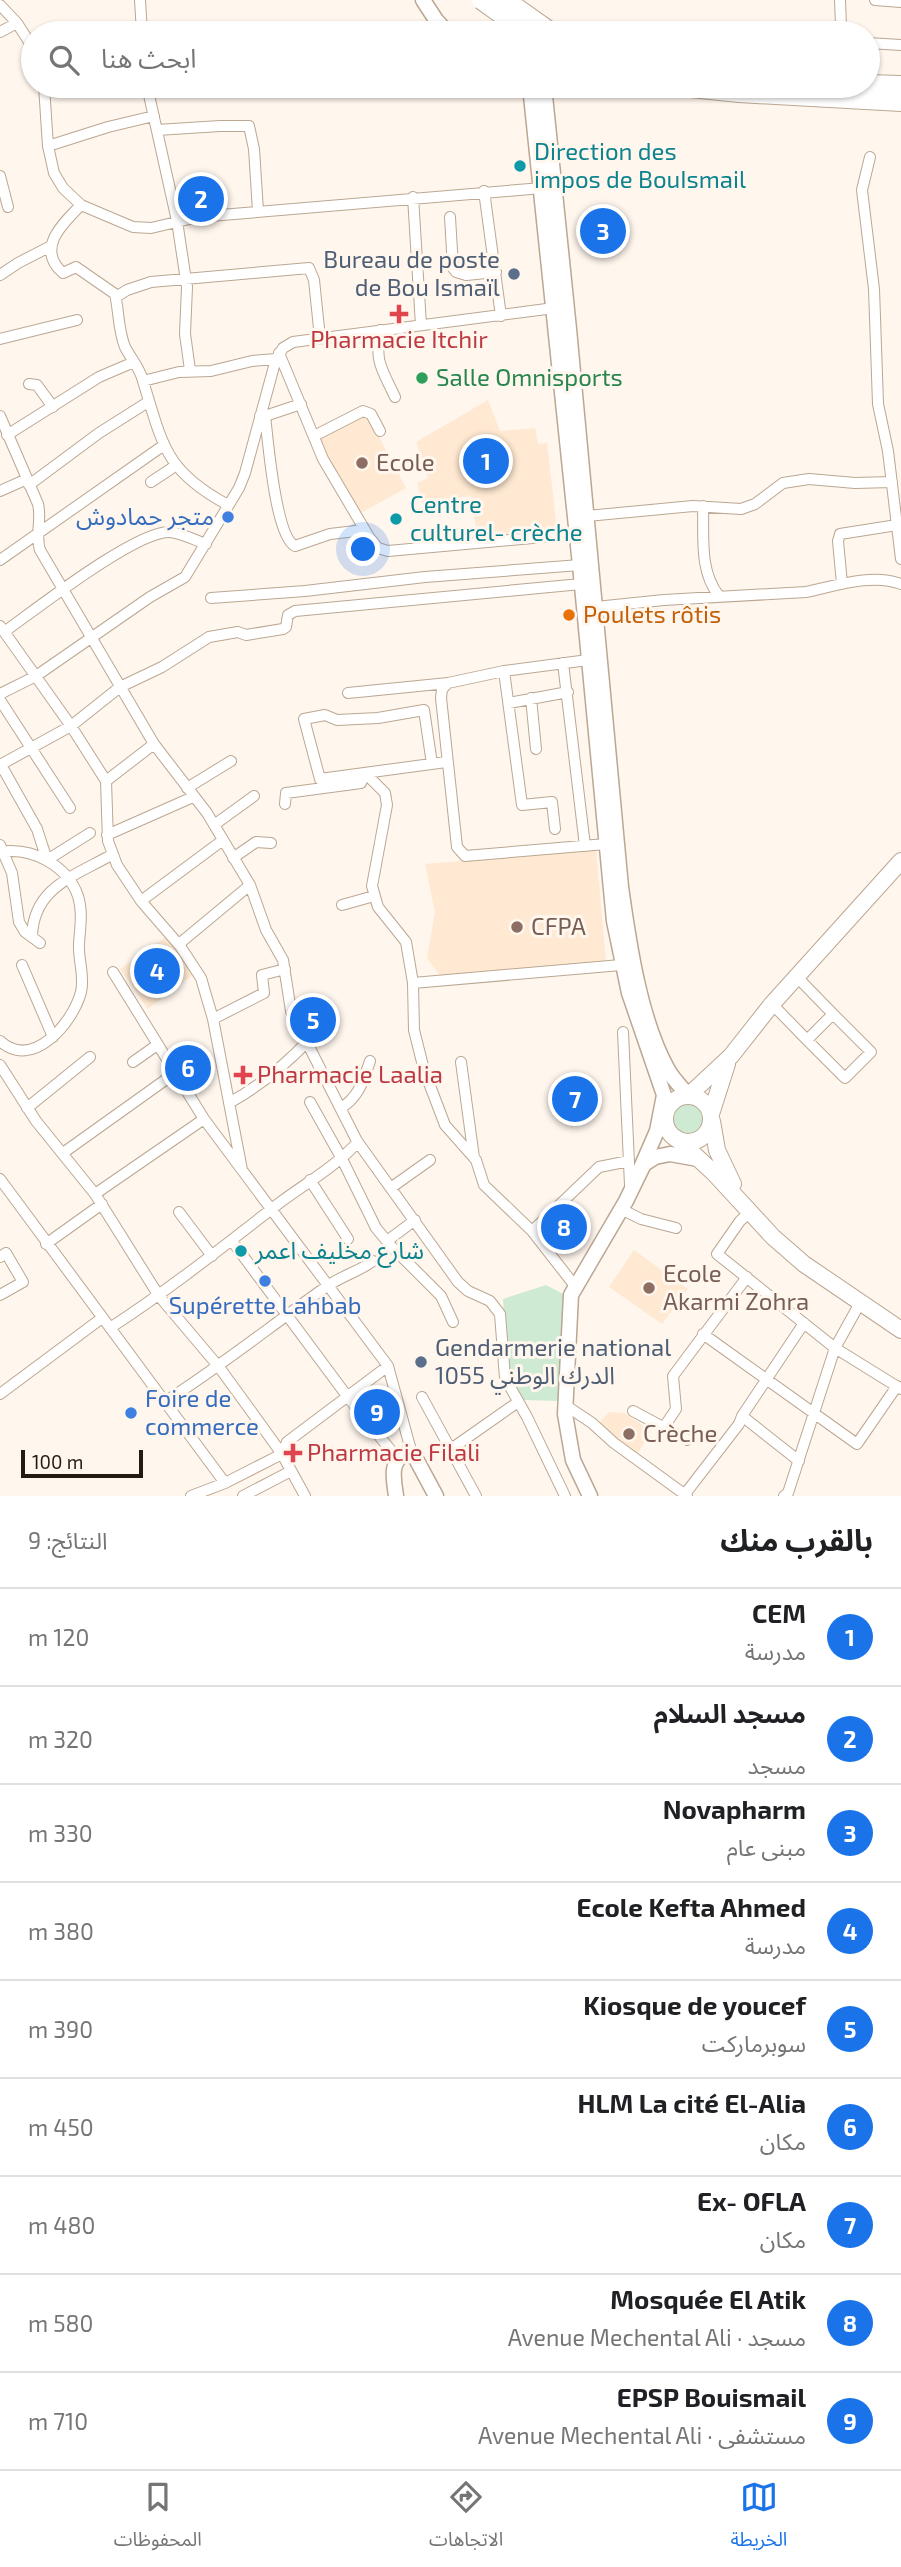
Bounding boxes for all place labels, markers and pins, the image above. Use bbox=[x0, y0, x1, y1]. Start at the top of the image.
place label: Direction des impos de BouIsmail bbox=[534, 136, 746, 193]
marker: Direction des impos de BouIsmail bbox=[512, 158, 528, 174]
pin: 2 bbox=[178, 173, 224, 225]
pin: 3 bbox=[580, 205, 626, 257]
place label: Bureau de poste de Bou Ismaïl bbox=[323, 244, 500, 301]
marker: Bureau de poste de Bou Ismaïl bbox=[506, 266, 522, 282]
marker: Pharmacie Itchir bbox=[391, 306, 407, 322]
place label: Pharmacie Itchir bbox=[310, 324, 488, 353]
place label: Salle Omnisports bbox=[436, 362, 623, 391]
marker: Salle Omnisports bbox=[414, 370, 430, 386]
pin: 1 bbox=[463, 435, 509, 487]
place label: Ecole bbox=[376, 447, 435, 476]
marker: Ecole bbox=[354, 455, 370, 471]
place label: Centre culturel- crèche bbox=[410, 489, 583, 546]
place label: متجر حمادوش bbox=[76, 501, 214, 531]
marker: متجر حمادوش bbox=[220, 509, 236, 525]
marker: Centre culturel- crèche bbox=[388, 511, 404, 527]
place label: Poulets rôtis bbox=[583, 599, 721, 628]
marker: Poulets rôtis bbox=[561, 607, 577, 623]
place label: CFPA bbox=[531, 911, 586, 940]
marker: CFPA bbox=[509, 919, 525, 935]
pin: 4 bbox=[134, 945, 180, 997]
pin: 5 bbox=[290, 994, 336, 1046]
pin: 6 bbox=[165, 1042, 211, 1094]
place label: Pharmacie Laalia bbox=[257, 1059, 443, 1088]
marker: Pharmacie Laalia bbox=[235, 1067, 251, 1083]
pin: 7 bbox=[552, 1073, 598, 1125]
pin: 8 bbox=[541, 1201, 587, 1253]
place label: شارع مخليف اعمر bbox=[254, 1235, 424, 1268]
marker: شارع مخليف اعمر bbox=[233, 1243, 249, 1259]
place label: Ecole Akarmi Zohra bbox=[663, 1258, 809, 1315]
marker: Supérette Lahbab bbox=[257, 1273, 273, 1289]
marker: Ecole Akarmi Zohra bbox=[641, 1280, 657, 1296]
place label: Supérette Lahbab bbox=[169, 1290, 361, 1319]
place label: Gendarmerie national 1055 الدرك الوطني bbox=[435, 1332, 671, 1395]
marker: Gendarmerie national 1055 الدرك الوطني bbox=[413, 1354, 429, 1370]
place label: Foire de commerce bbox=[145, 1383, 259, 1440]
pin: 9 bbox=[354, 1386, 400, 1438]
marker: Foire de commerce bbox=[123, 1405, 139, 1421]
place label: Crèche bbox=[643, 1418, 717, 1447]
marker: Crèche bbox=[621, 1426, 637, 1442]
place label: Pharmacie Filali bbox=[307, 1437, 480, 1466]
marker: Pharmacie Filali bbox=[285, 1445, 301, 1461]

